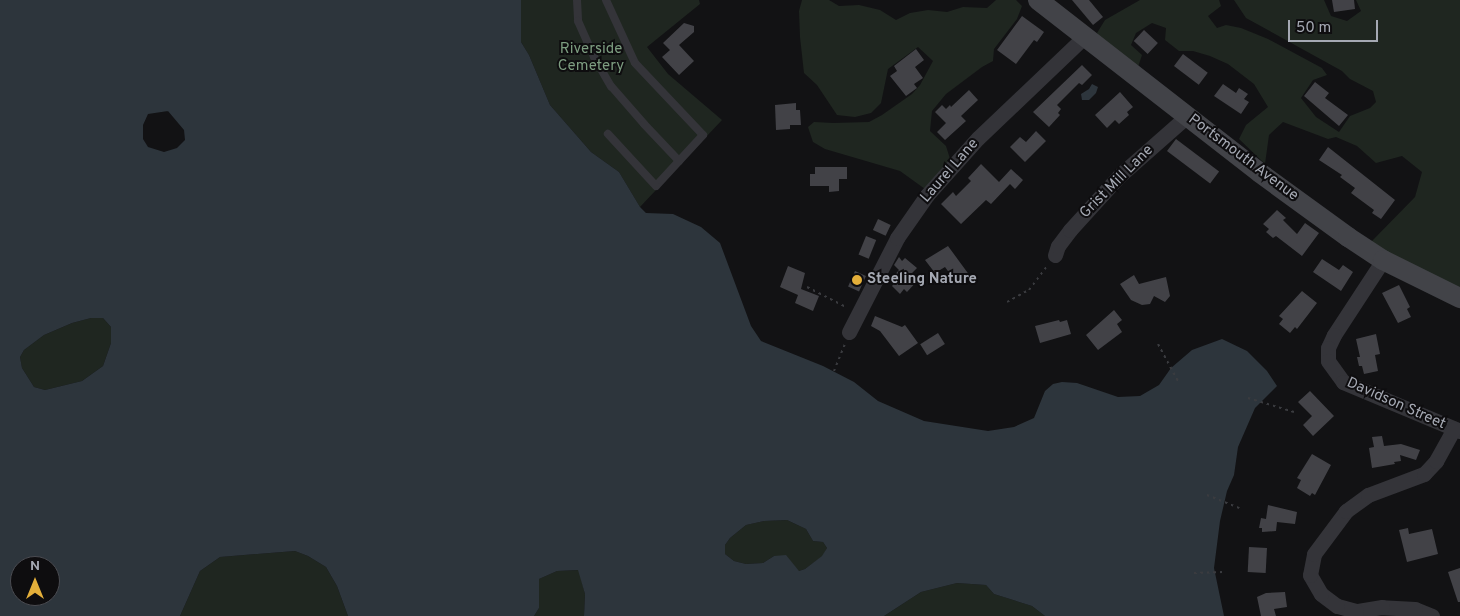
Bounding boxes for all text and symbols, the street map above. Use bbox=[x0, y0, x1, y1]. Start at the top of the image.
scale bar bbox=[1290, 10, 1380, 42]
text: 50 m bbox=[1296, 19, 1331, 38]
park label: Riverside Cemetery bbox=[558, 40, 624, 75]
street label: Portsmouth Avenue bbox=[1184, 111, 1302, 205]
street label: Laurel Lane bbox=[917, 135, 983, 207]
street label: Grist Mill Lane bbox=[1077, 142, 1157, 222]
place label: Steeling Nature bbox=[867, 271, 977, 289]
marker: Steeling Nature bbox=[851, 274, 863, 286]
street label: Davidson Street bbox=[1344, 374, 1448, 434]
north arrow bbox=[10, 556, 60, 606]
text: N bbox=[30, 558, 40, 575]

